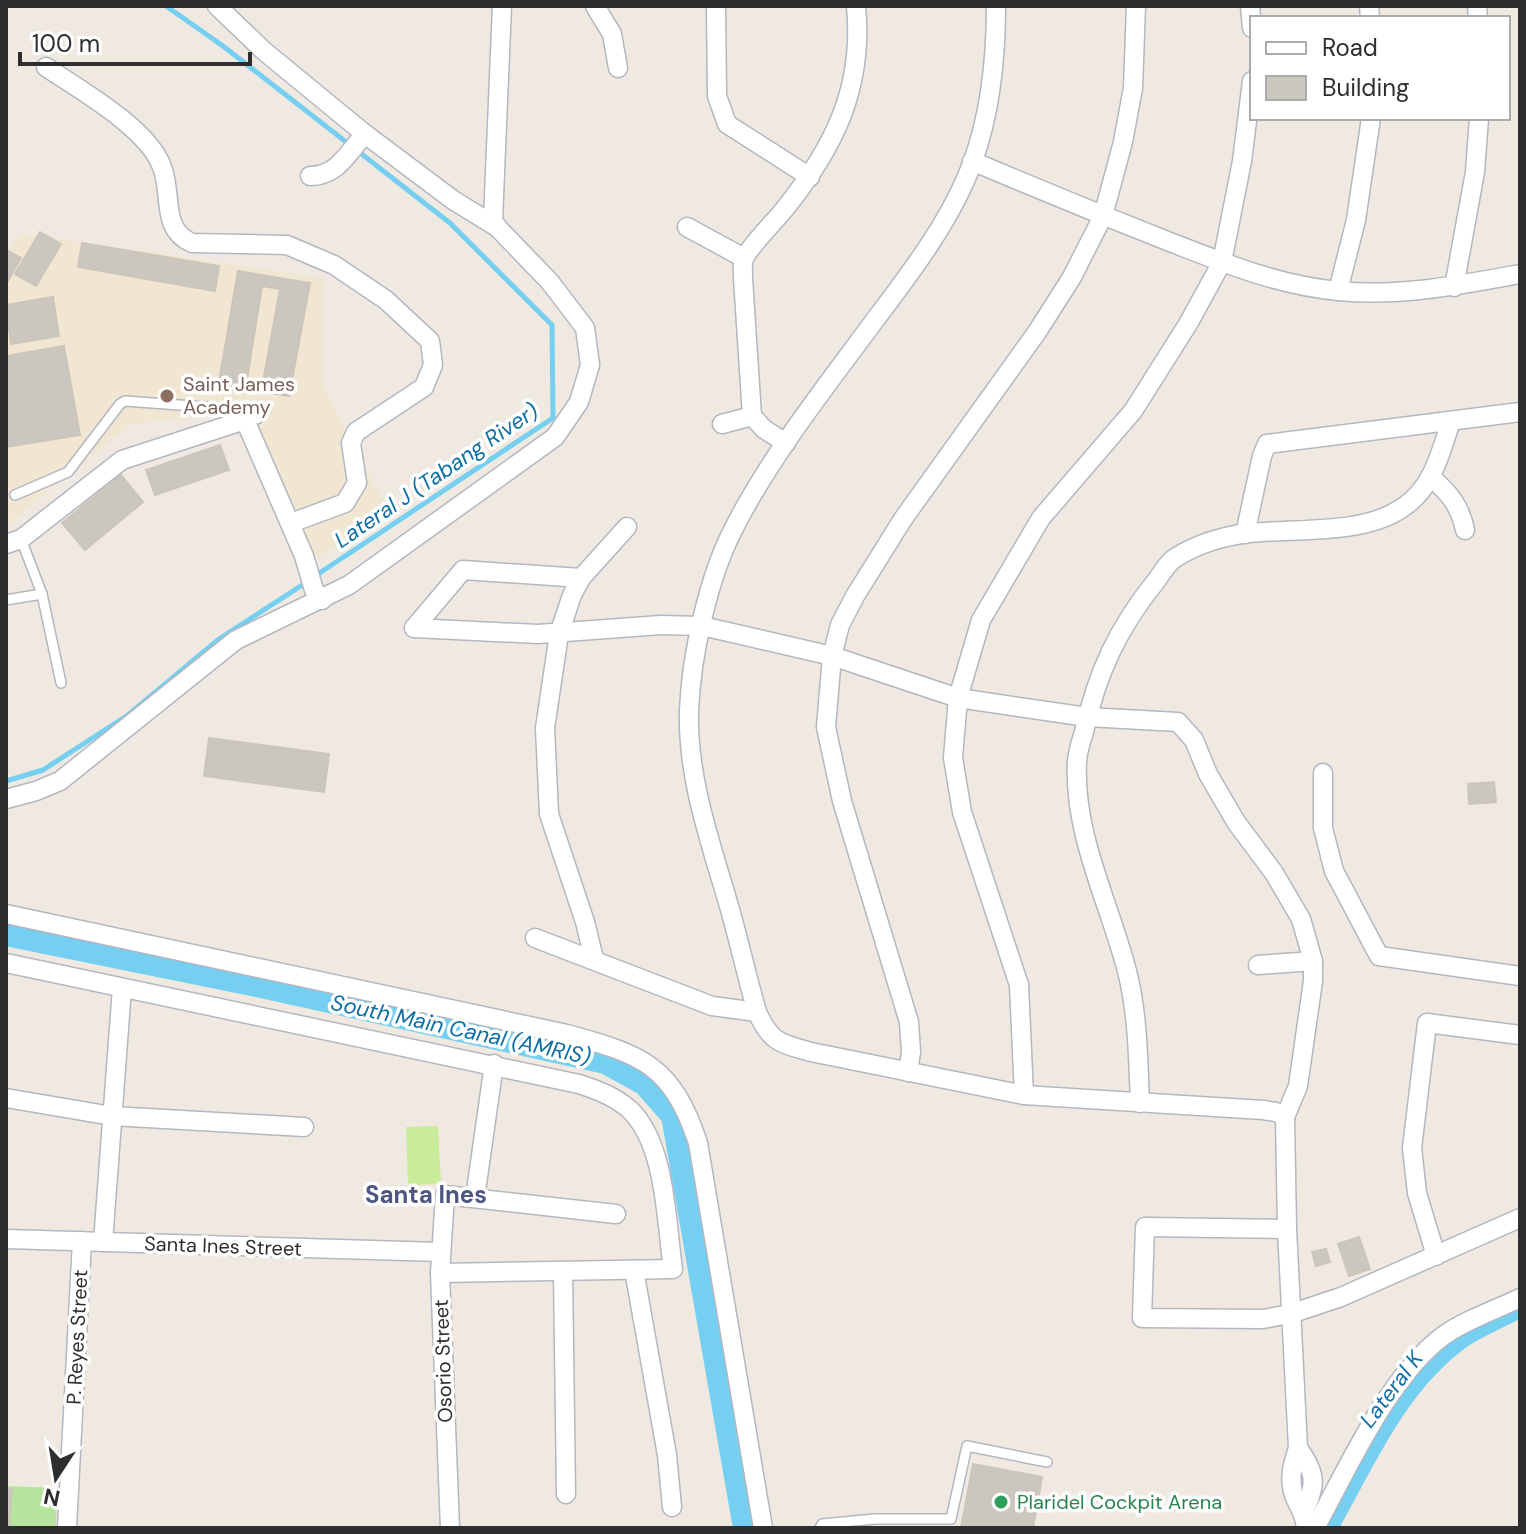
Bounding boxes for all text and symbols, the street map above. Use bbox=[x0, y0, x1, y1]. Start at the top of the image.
scale bar bbox=[20, 16, 250, 66]
legend bbox=[1250, 16, 1510, 120]
text: 100 m bbox=[32, 28, 100, 59]
text: Road bbox=[1322, 32, 1378, 63]
text: Building bbox=[1322, 72, 1409, 103]
place label: Saint James Academy bbox=[183, 371, 295, 420]
marker: Saint James Academy bbox=[158, 387, 176, 405]
water label: Lateral J (Tabang River) bbox=[329, 396, 544, 554]
water label: South Main Canal (AMRIS) bbox=[328, 988, 593, 1071]
district label: Santa Ines bbox=[365, 1179, 487, 1210]
street label: Santa Ines Street bbox=[144, 1230, 302, 1262]
street label: P. Reyes Street bbox=[60, 1269, 94, 1405]
street label: Osorio Street bbox=[428, 1299, 458, 1423]
water label: Lateral K bbox=[1353, 1344, 1430, 1433]
north arrow bbox=[16, 1438, 96, 1518]
text: N bbox=[41, 1481, 63, 1513]
place label: Plaridel Cockpit Arena bbox=[1017, 1489, 1222, 1515]
marker: Plaridel Cockpit Arena bbox=[992, 1493, 1010, 1511]

